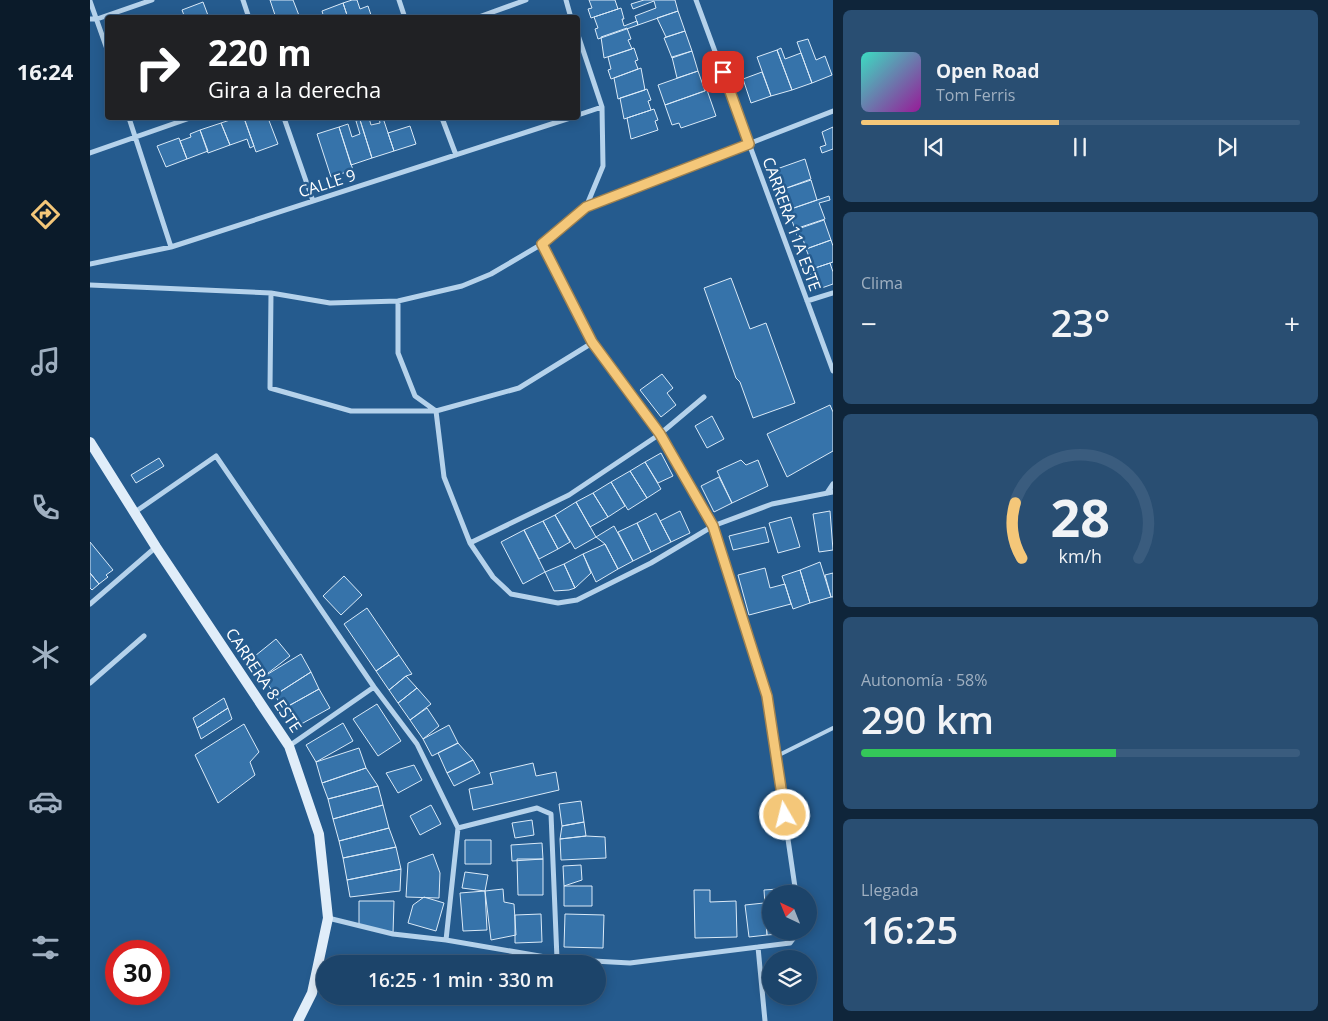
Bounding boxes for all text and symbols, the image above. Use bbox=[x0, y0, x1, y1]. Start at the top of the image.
text: 220 m bbox=[208, 29, 312, 76]
icon: right bbox=[125, 35, 190, 100]
pin bbox=[702, 51, 744, 93]
text: 16:24 bbox=[17, 56, 73, 86]
icon: arrive bbox=[709, 58, 737, 86]
text: Open Road bbox=[936, 58, 1040, 84]
text: Gira a la derecha bbox=[208, 74, 381, 104]
text: Tom Ferris bbox=[936, 84, 1015, 106]
icon: previous bbox=[920, 133, 948, 161]
icon: pause bbox=[1066, 133, 1094, 161]
icon: next bbox=[1213, 133, 1241, 161]
street label: CARRERA 11A ESTE bbox=[758, 154, 826, 294]
street label: CALLE 9 bbox=[296, 163, 358, 203]
icon: directions bbox=[28, 197, 63, 232]
text: Clima bbox=[861, 272, 903, 294]
text: 23° bbox=[1051, 296, 1110, 348]
text: − bbox=[861, 304, 877, 342]
text: + bbox=[1284, 304, 1300, 342]
icon: music bbox=[28, 344, 63, 379]
text: 28 bbox=[1051, 481, 1110, 552]
icon: phone bbox=[28, 490, 63, 525]
text: km/h bbox=[1059, 544, 1102, 568]
street label: CARRERA 8 ESTE bbox=[221, 623, 307, 737]
icon: climate bbox=[28, 637, 63, 672]
text: Autonomía · 58% bbox=[861, 669, 987, 691]
text: 290 km bbox=[861, 693, 994, 745]
icon: car bbox=[28, 784, 63, 819]
position arrow bbox=[758, 788, 810, 840]
text: Llegada bbox=[861, 879, 919, 901]
north arrow bbox=[762, 885, 818, 940]
map controls bbox=[762, 885, 817, 1005]
text: 16:25 bbox=[861, 903, 958, 955]
icon: filters bbox=[28, 930, 63, 965]
speed limit sign: 30 bbox=[105, 940, 170, 1005]
button: layers bbox=[762, 950, 817, 1005]
text: 16:25 · 1 min · 330 m bbox=[368, 967, 554, 993]

